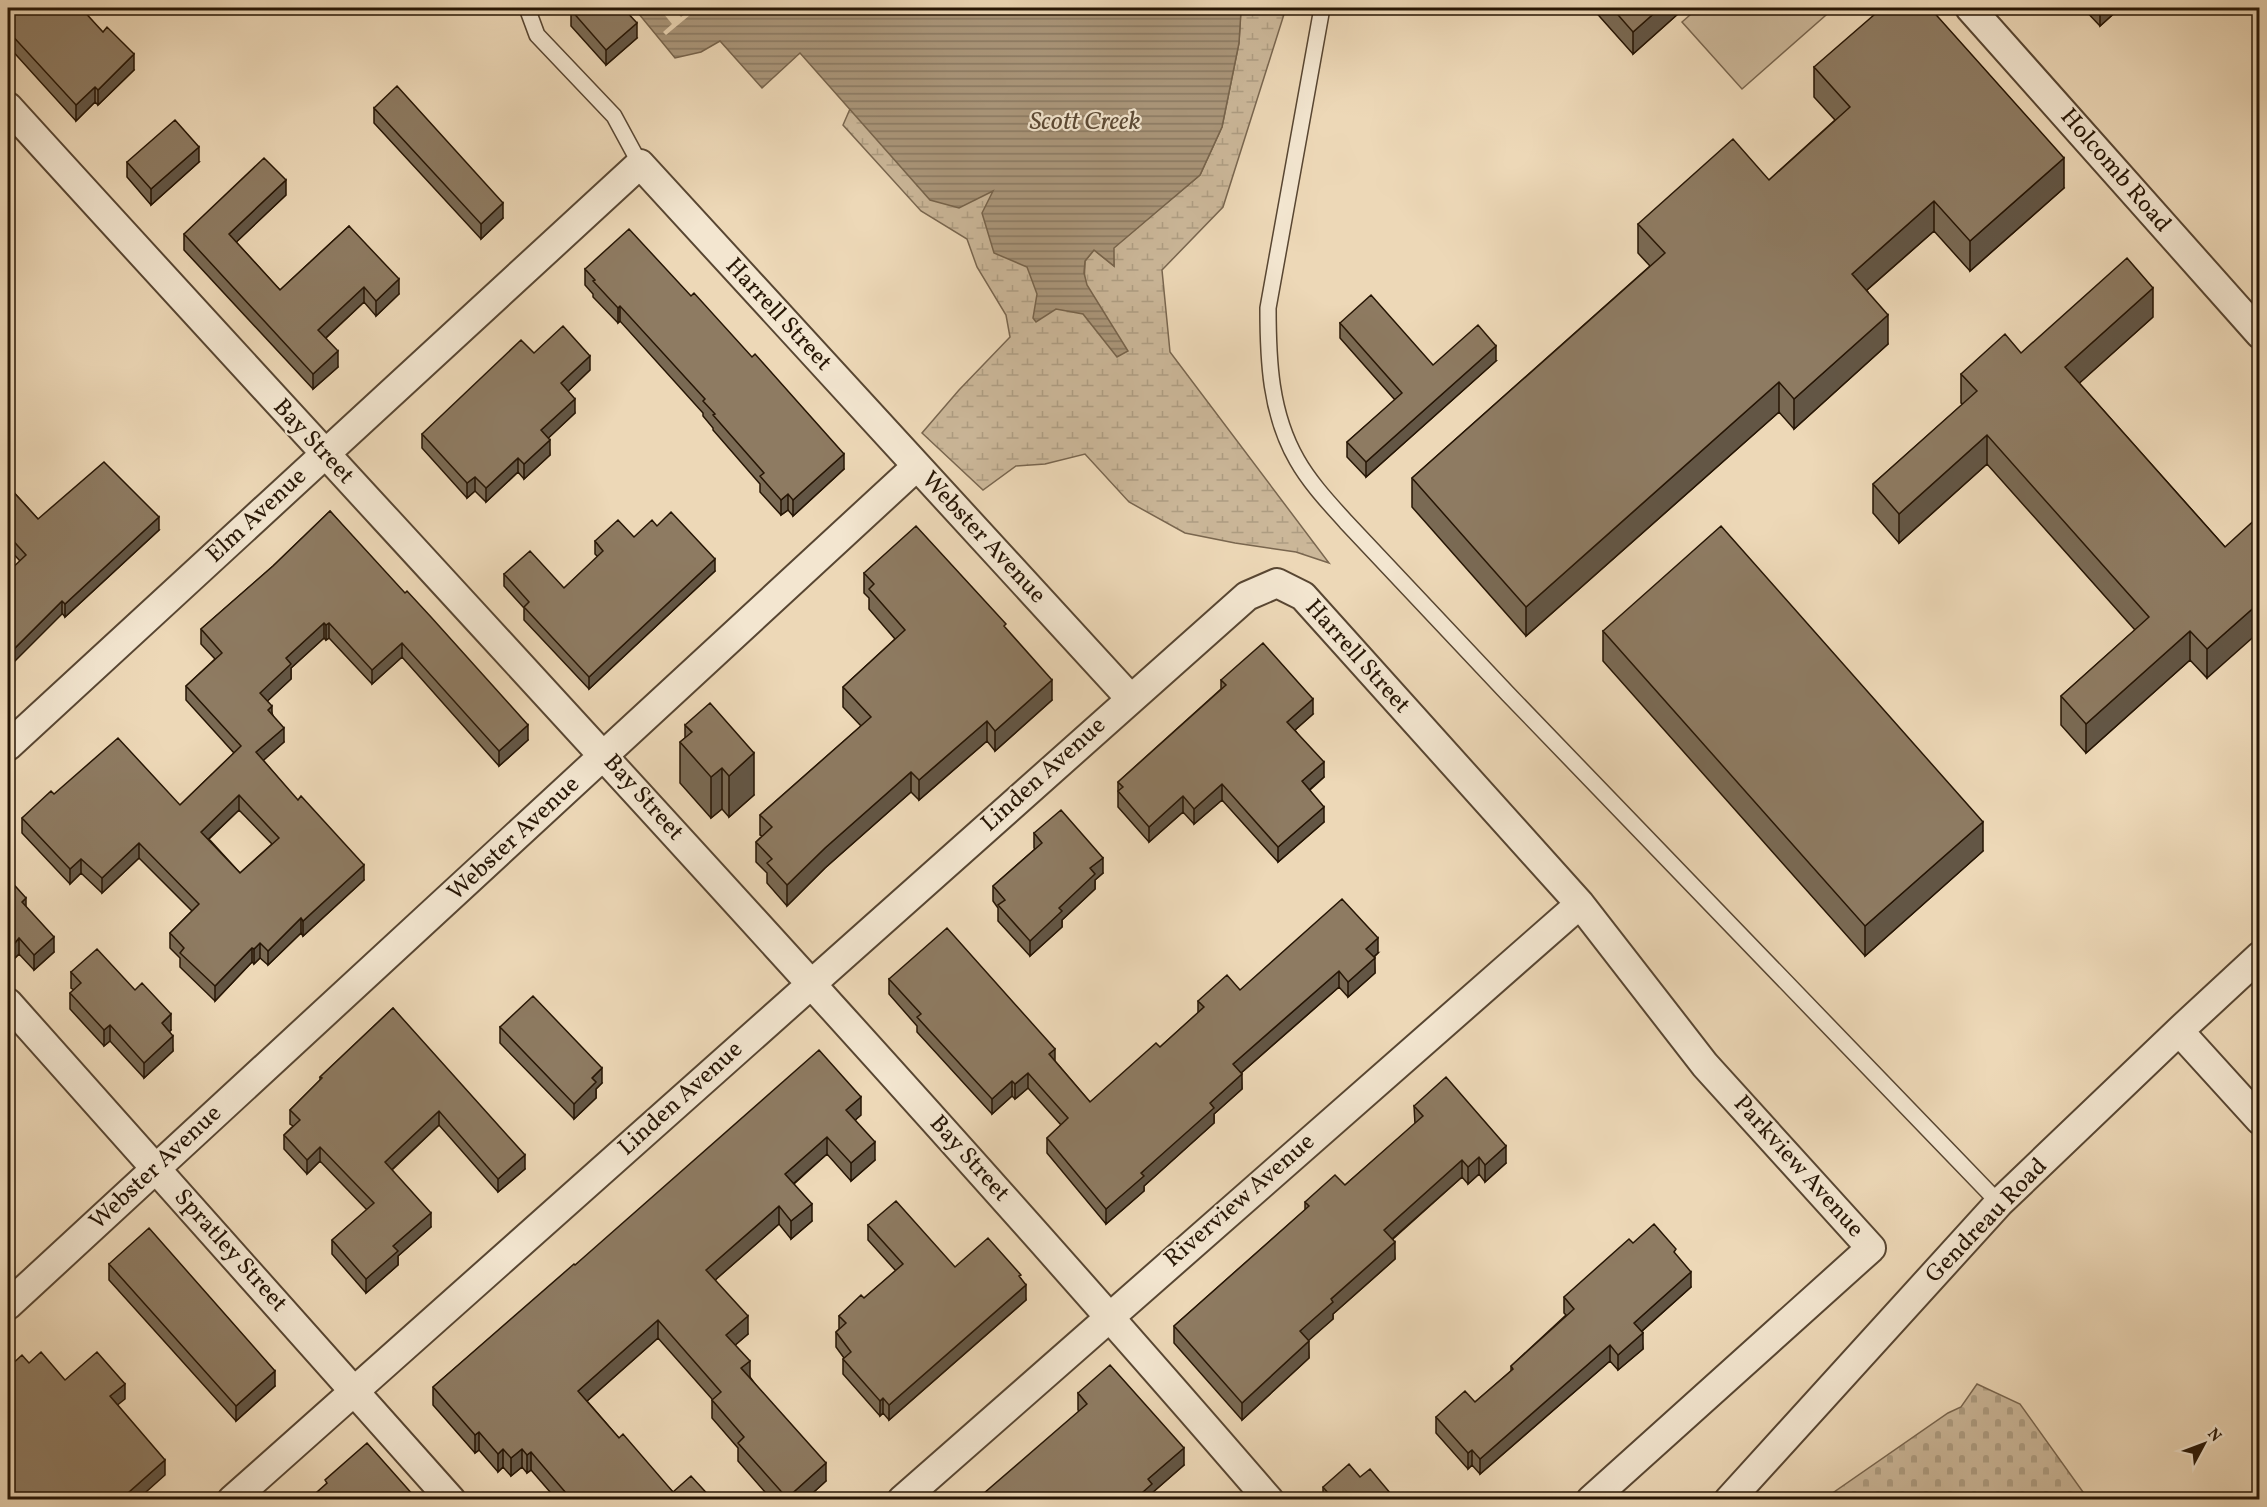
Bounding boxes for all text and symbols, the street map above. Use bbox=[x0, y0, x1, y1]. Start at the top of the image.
street label: Holcomb Road bbox=[2051, 101, 2179, 241]
water label: Scott Creek bbox=[1029, 104, 1141, 140]
street label: Harrell Street bbox=[717, 251, 839, 379]
street label: Bay Street bbox=[264, 392, 362, 492]
street label: Elm Avenue bbox=[199, 461, 315, 571]
street label: Webster Avenue bbox=[913, 464, 1053, 612]
street label: Harrell Street bbox=[1296, 592, 1418, 722]
street label: Linden Avenue bbox=[974, 710, 1114, 840]
street label: Bay Street bbox=[595, 747, 691, 849]
street label: Webster Avenue bbox=[440, 769, 588, 909]
street label: Linden Avenue bbox=[611, 1034, 751, 1164]
street label: Parkview Avenue bbox=[1725, 1088, 1871, 1246]
street label: Webster Avenue bbox=[82, 1098, 230, 1238]
street label: Bay Street bbox=[921, 1108, 1017, 1210]
street label: Riverview Avenue bbox=[1157, 1126, 1323, 1276]
street label: Gendreau Road bbox=[1918, 1151, 2056, 1291]
street label: Spratley Street bbox=[165, 1182, 295, 1320]
north arrow bbox=[2174, 1414, 2234, 1474]
text: N bbox=[2202, 1424, 2226, 1447]

